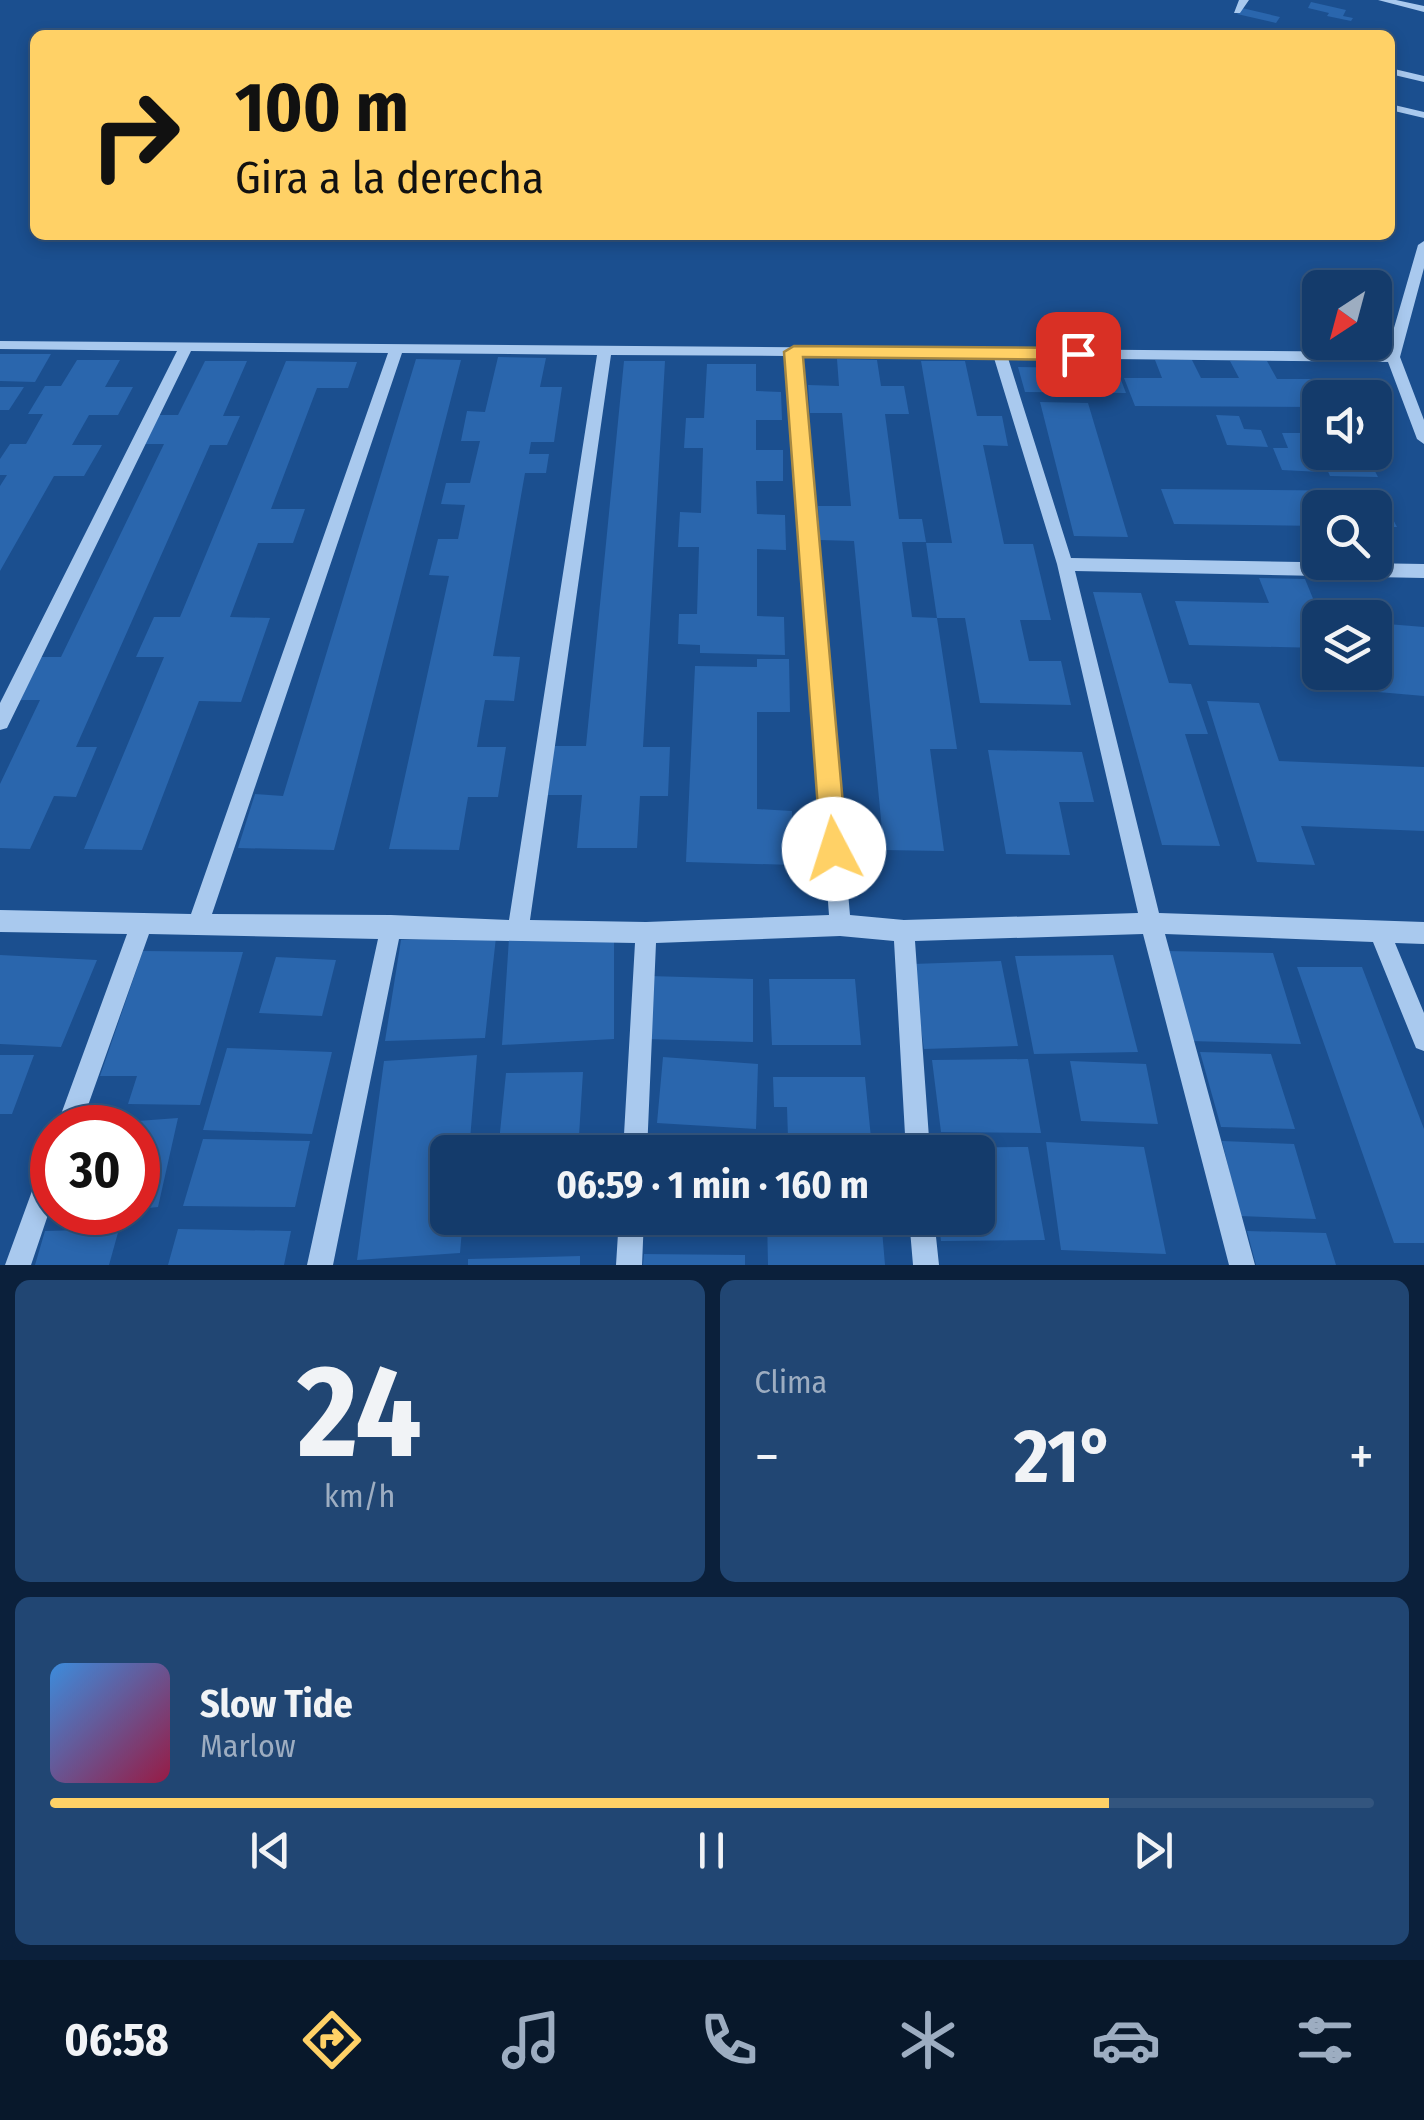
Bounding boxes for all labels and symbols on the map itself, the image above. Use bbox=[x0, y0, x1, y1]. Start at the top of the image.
north arrow bbox=[1302, 270, 1392, 360]
pin bbox=[1036, 312, 1121, 397]
position arrow bbox=[782, 797, 886, 901]
speed limit sign: 30 bbox=[30, 1105, 160, 1235]

